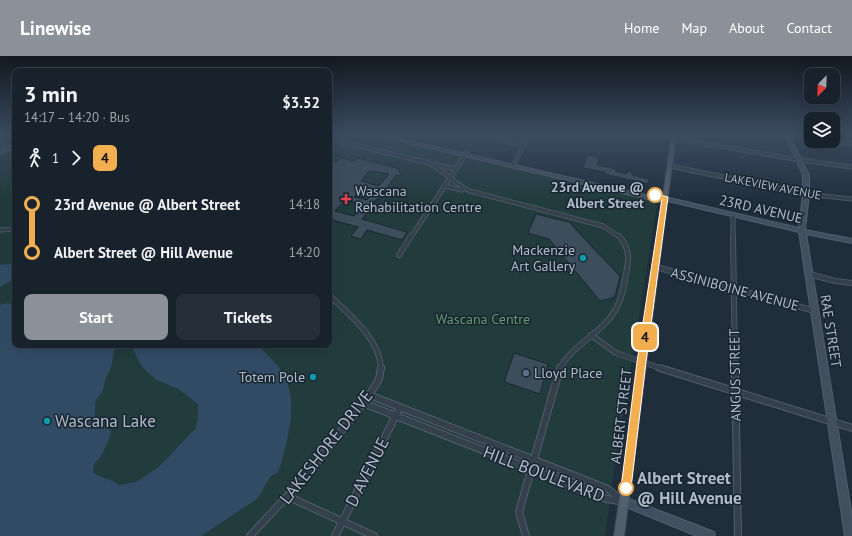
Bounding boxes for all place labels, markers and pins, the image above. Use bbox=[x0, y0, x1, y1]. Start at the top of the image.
place label: 23rd Avenue @ Albert Street bbox=[551, 178, 644, 212]
place label: Wascana Rehabilitation Centre bbox=[355, 182, 482, 216]
marker: 23rd Avenue @ Albert Street bbox=[647, 187, 663, 203]
marker: Wascana Rehabilitation Centre bbox=[340, 193, 352, 205]
place label: Mackenzie Art Gallery bbox=[511, 241, 575, 275]
marker: Mackenzie Art Gallery bbox=[578, 253, 588, 263]
place label: Lloyd Place bbox=[534, 364, 602, 382]
place label: Totem Pole bbox=[239, 368, 305, 386]
marker: Lloyd Place bbox=[521, 368, 531, 378]
marker: Totem Pole bbox=[308, 372, 318, 382]
place label: Wascana Lake bbox=[55, 410, 156, 432]
marker: Wascana Lake bbox=[42, 416, 52, 426]
place label: Albert Street @ Hill Avenue bbox=[637, 467, 742, 509]
marker: Albert Street @ Hill Avenue bbox=[618, 480, 634, 496]

